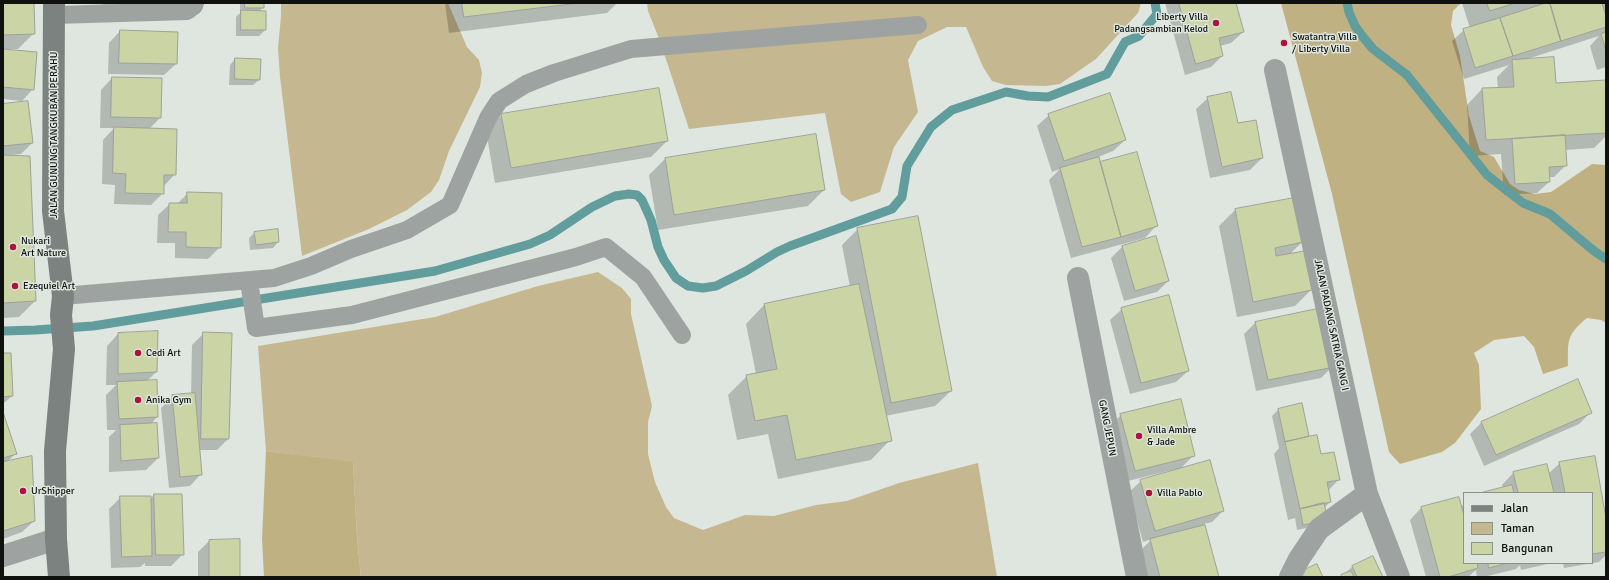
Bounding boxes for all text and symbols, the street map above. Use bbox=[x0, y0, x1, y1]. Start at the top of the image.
place label: Liberty Villa Padangsambian Kelod bbox=[1114, 11, 1208, 34]
marker: Liberty Villa Padangsambian Kelod bbox=[1211, 18, 1221, 28]
place label: Swatantra Villa / Liberty Villa bbox=[1292, 31, 1357, 54]
marker: Swatantra Villa / Liberty Villa bbox=[1279, 38, 1289, 48]
street label: JALAN GUNUNG TANGKUBAN PERAHU bbox=[48, 52, 60, 218]
place label: Nukari Art Nature bbox=[21, 235, 66, 258]
marker: Nukari Art Nature bbox=[8, 242, 18, 252]
street label: JALAN PADANG SATRIA GANG I bbox=[1311, 258, 1351, 392]
place label: Ezequiel Art bbox=[23, 280, 75, 292]
marker: Ezequiel Art bbox=[10, 281, 20, 291]
place label: Cedi Art bbox=[146, 347, 181, 359]
marker: Cedi Art bbox=[133, 348, 143, 358]
place label: Anika Gym bbox=[146, 394, 192, 406]
marker: Anika Gym bbox=[133, 395, 143, 405]
street label: GANG JEPUN bbox=[1096, 399, 1118, 457]
place label: Villa Ambre & Jade bbox=[1147, 424, 1196, 448]
marker: Villa Ambre & Jade bbox=[1134, 431, 1144, 441]
place label: UrShipper bbox=[31, 485, 74, 497]
marker: UrShipper bbox=[18, 486, 28, 496]
place label: Villa Pablo bbox=[1157, 487, 1202, 499]
marker: Villa Pablo bbox=[1144, 488, 1154, 498]
legend bbox=[1463, 492, 1593, 564]
text: Jalan bbox=[1501, 501, 1528, 516]
text: Taman bbox=[1501, 521, 1534, 536]
text: Bangunan bbox=[1501, 541, 1553, 556]

